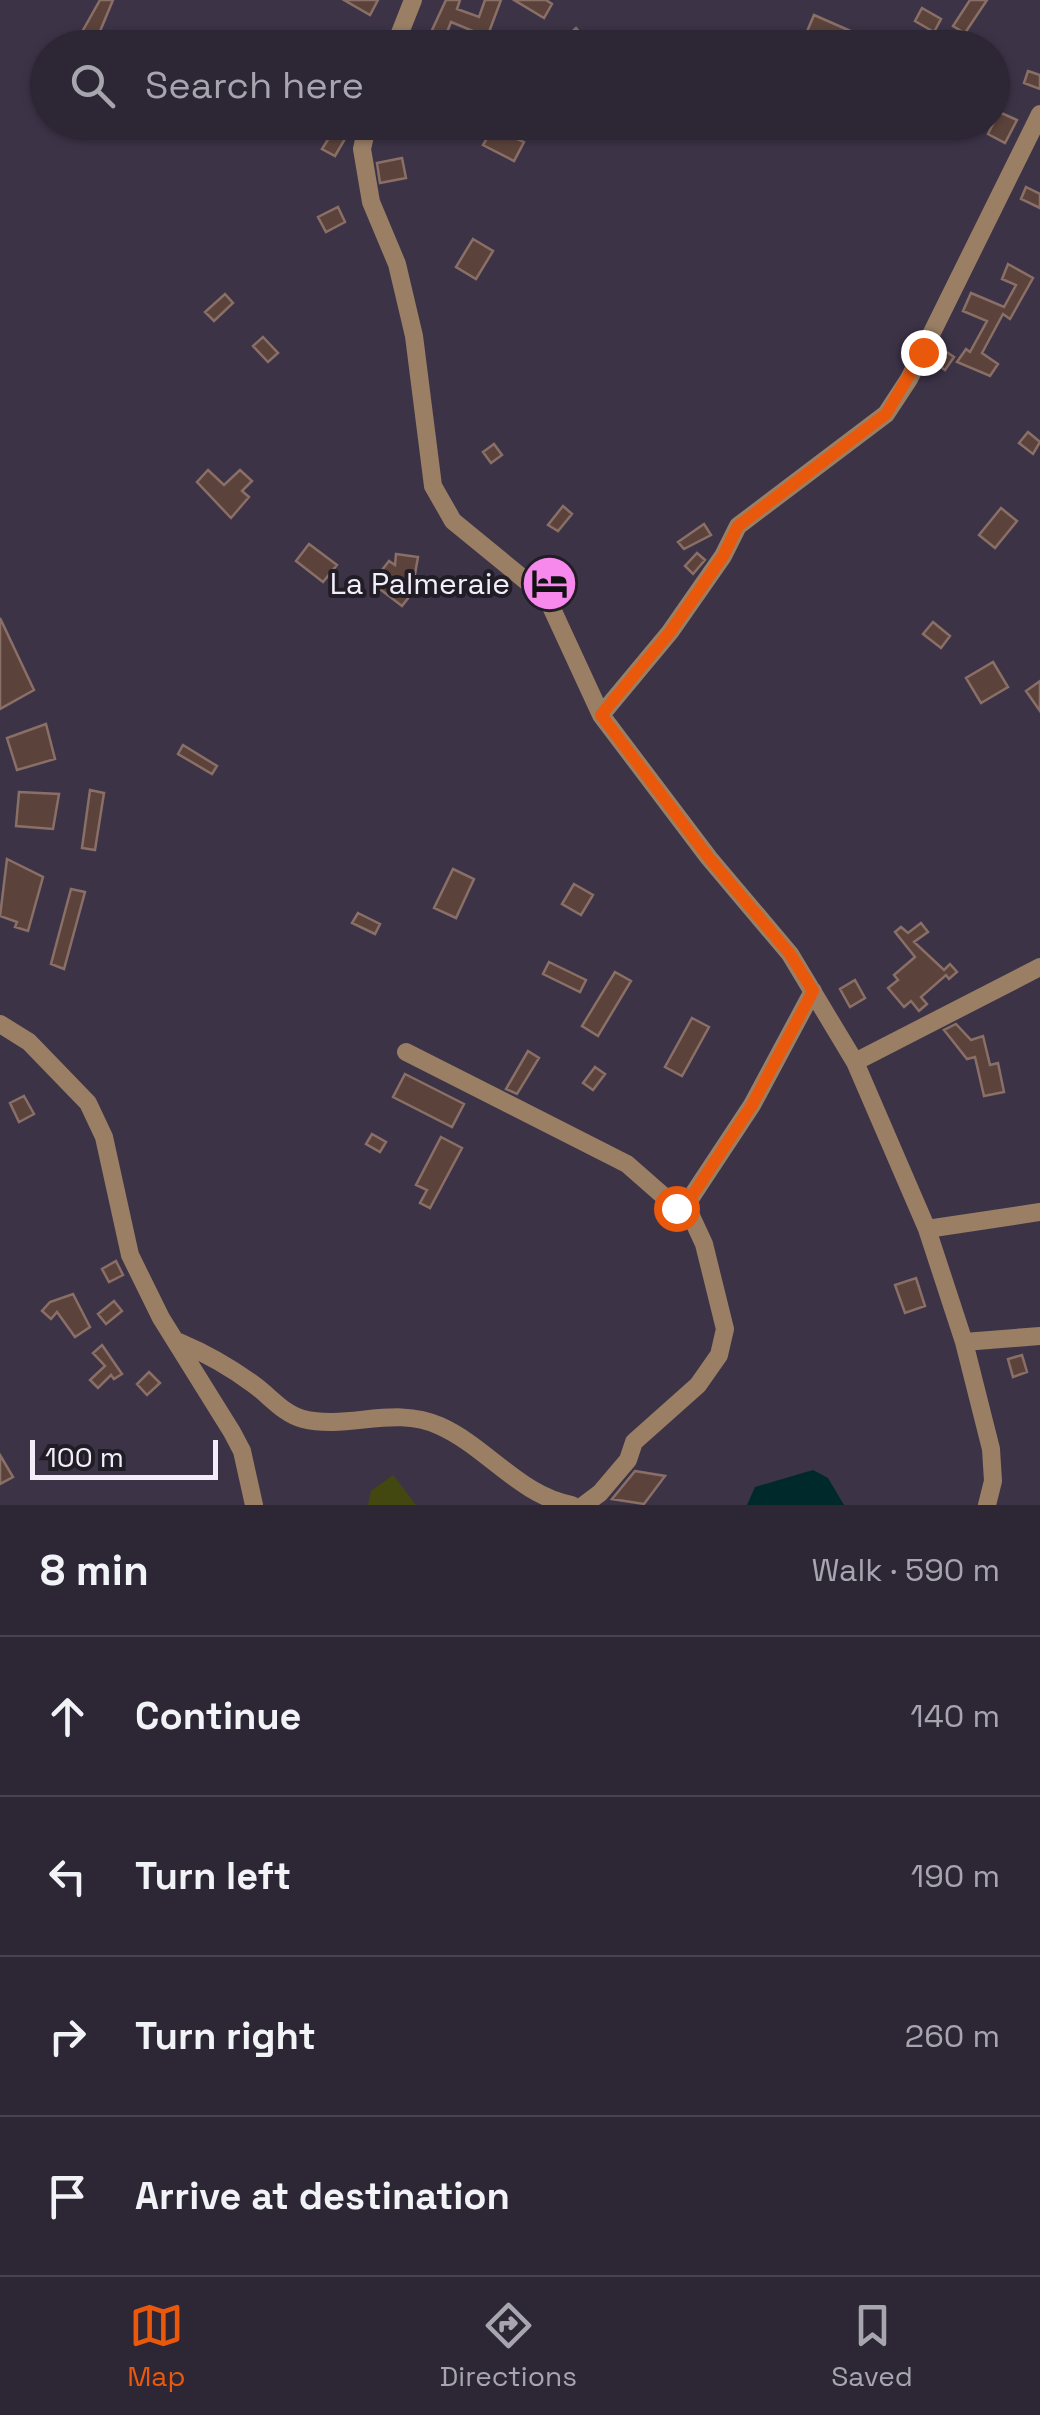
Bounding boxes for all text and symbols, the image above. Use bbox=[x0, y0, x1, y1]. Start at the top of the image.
search box bbox=[30, 30, 1010, 140]
icon: search bbox=[65, 58, 120, 113]
text: Search here bbox=[145, 61, 364, 109]
route end bbox=[901, 330, 947, 376]
hotel icon: La Palmeraie bbox=[519, 554, 579, 614]
place label: La Palmeraie bbox=[330, 564, 510, 603]
route start bbox=[654, 1186, 700, 1232]
scale bar bbox=[30, 1435, 218, 1480]
text: 100 m bbox=[45, 1439, 124, 1475]
text: 8 min bbox=[40, 1544, 149, 1597]
text: Walk · 590 m bbox=[811, 1550, 1000, 1590]
icon: ahead bbox=[40, 1689, 95, 1744]
text: Continue bbox=[135, 1692, 301, 1740]
text: 140 m bbox=[910, 1696, 1000, 1736]
icon: left bbox=[40, 1849, 95, 1904]
text: Turn left bbox=[135, 1852, 291, 1900]
text: 190 m bbox=[911, 1856, 1000, 1896]
icon: right bbox=[40, 2009, 95, 2064]
text: Turn right bbox=[135, 2012, 316, 2060]
text: 260 m bbox=[905, 2016, 1000, 2056]
icon: arrive bbox=[40, 2169, 95, 2224]
text: Arrive at destination bbox=[135, 2172, 510, 2220]
tab: Map bbox=[127, 2298, 185, 2394]
tab: Directions bbox=[440, 2298, 577, 2394]
tab: Saved bbox=[831, 2298, 913, 2394]

